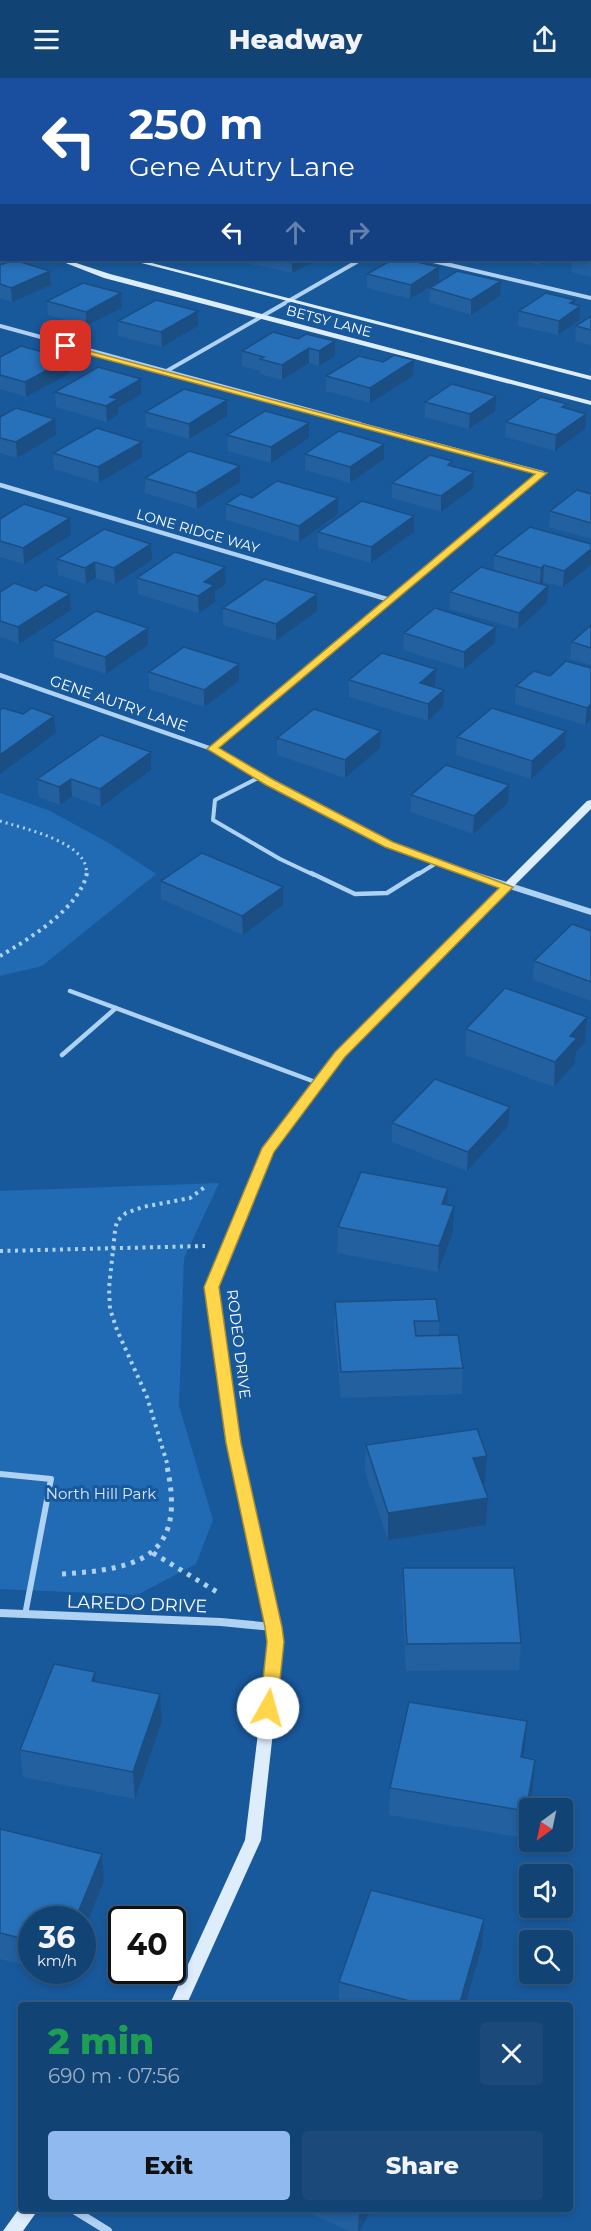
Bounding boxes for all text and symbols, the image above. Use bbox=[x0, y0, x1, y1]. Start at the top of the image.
icon: menu bbox=[30, 23, 63, 56]
text: Headway bbox=[229, 23, 362, 56]
icon: share bbox=[528, 23, 561, 56]
text: 250 m bbox=[129, 98, 263, 150]
icon: left bbox=[30, 102, 108, 180]
text: Gene Autry Lane bbox=[129, 150, 355, 183]
icon: left bbox=[216, 216, 249, 249]
icon: ahead bbox=[279, 216, 312, 249]
icon: right bbox=[342, 216, 375, 249]
street label: BETSY LANE bbox=[284, 301, 374, 341]
pin bbox=[40, 320, 91, 371]
icon: arrive bbox=[49, 329, 82, 362]
street label: LONE RIDGE WAY bbox=[134, 505, 262, 557]
street label: GENE AUTRY LANE bbox=[48, 670, 190, 736]
street label: RODEO DRIVE bbox=[223, 1288, 255, 1400]
park label: North Hill Park bbox=[46, 1484, 156, 1503]
street label: LAREDO DRIVE bbox=[66, 1591, 208, 1617]
position arrow bbox=[236, 1676, 300, 1740]
north arrow bbox=[519, 1798, 573, 1852]
map controls bbox=[519, 1798, 573, 1984]
button: sound bbox=[519, 1864, 573, 1918]
speed limit sign: 40 bbox=[108, 1906, 186, 1984]
text: 36 bbox=[39, 1919, 75, 1956]
button: search bbox=[519, 1930, 573, 1984]
text: km/h bbox=[37, 1951, 77, 1970]
text: 2 min bbox=[48, 2019, 154, 2063]
button: close bbox=[480, 2022, 543, 2085]
text: 690 m · 07:56 bbox=[48, 2064, 180, 2088]
button: Exit bbox=[48, 2131, 290, 2200]
button: Share bbox=[302, 2131, 543, 2200]

